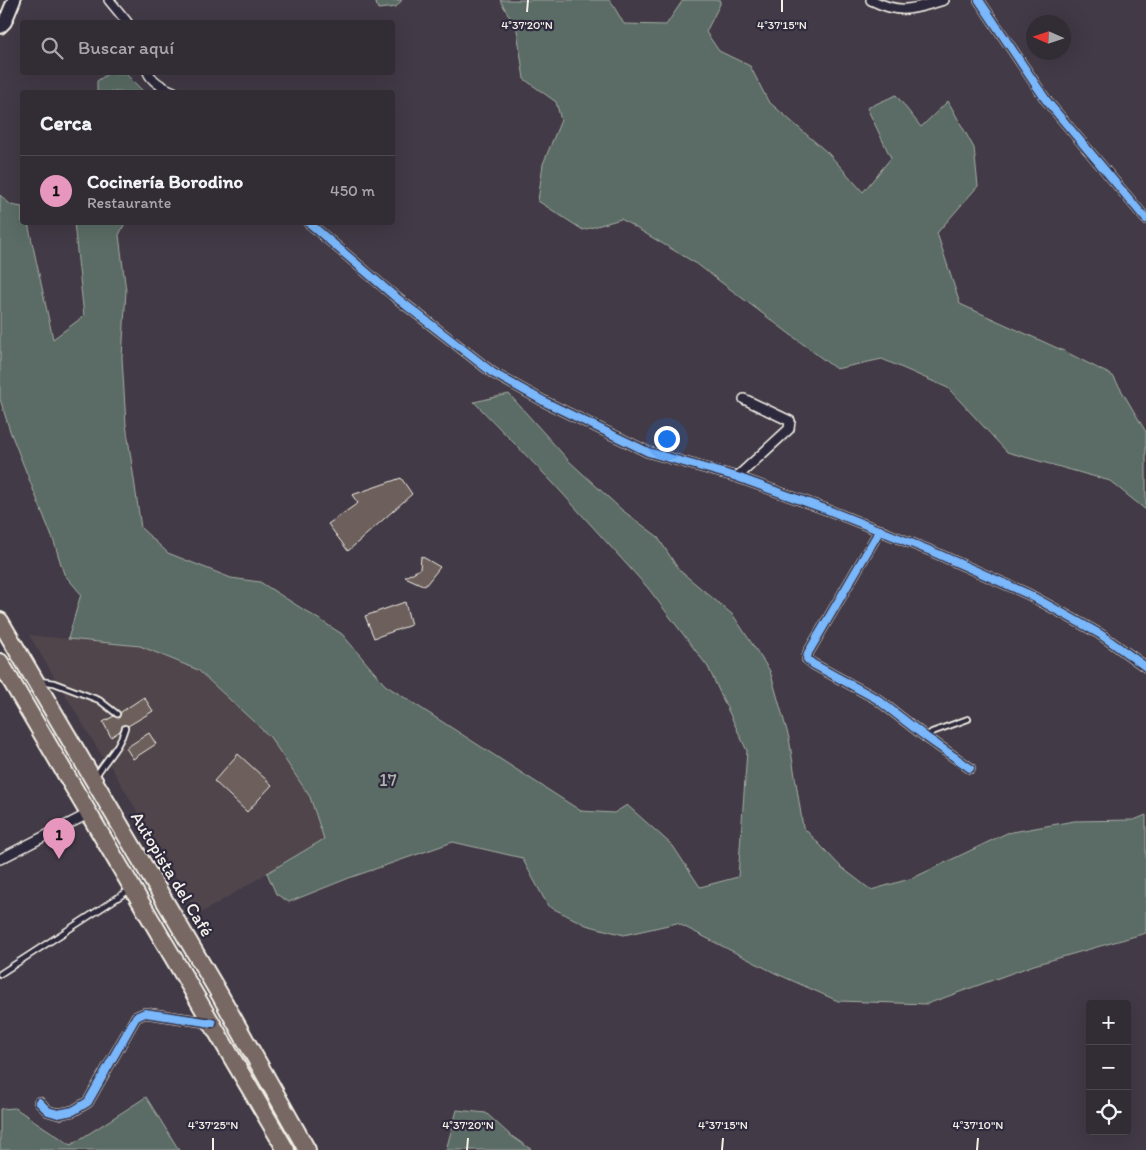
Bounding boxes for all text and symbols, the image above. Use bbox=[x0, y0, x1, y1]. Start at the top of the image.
north arrow bbox=[1026, 15, 1071, 60]
text: 4°37'20"N bbox=[501, 18, 553, 32]
text: 4°37'15"N bbox=[757, 18, 807, 32]
search box bbox=[20, 20, 395, 75]
icon: search bbox=[38, 34, 66, 62]
text: Buscar aquí bbox=[78, 36, 174, 59]
text: Cerca bbox=[40, 110, 92, 135]
text: Cocinería Borodino bbox=[87, 170, 243, 193]
text: 1 bbox=[52, 181, 60, 200]
text: 450 m bbox=[330, 181, 375, 200]
text: Restaurante bbox=[87, 193, 171, 212]
your location bbox=[654, 426, 680, 452]
park label: 17 bbox=[379, 769, 397, 791]
street label: Autopista del Café bbox=[126, 807, 218, 941]
pin: 1 bbox=[43, 818, 75, 859]
map controls bbox=[1086, 1000, 1131, 1135]
button: + bbox=[1086, 1000, 1131, 1045]
button: − bbox=[1086, 1045, 1131, 1090]
button: locate bbox=[1086, 1090, 1131, 1135]
text: 4°37'25"N bbox=[188, 1118, 238, 1132]
text: 4°37'20"N bbox=[442, 1118, 494, 1132]
text: 4°37'15"N bbox=[698, 1118, 748, 1132]
text: 4°37'10"N bbox=[953, 1118, 1003, 1132]

